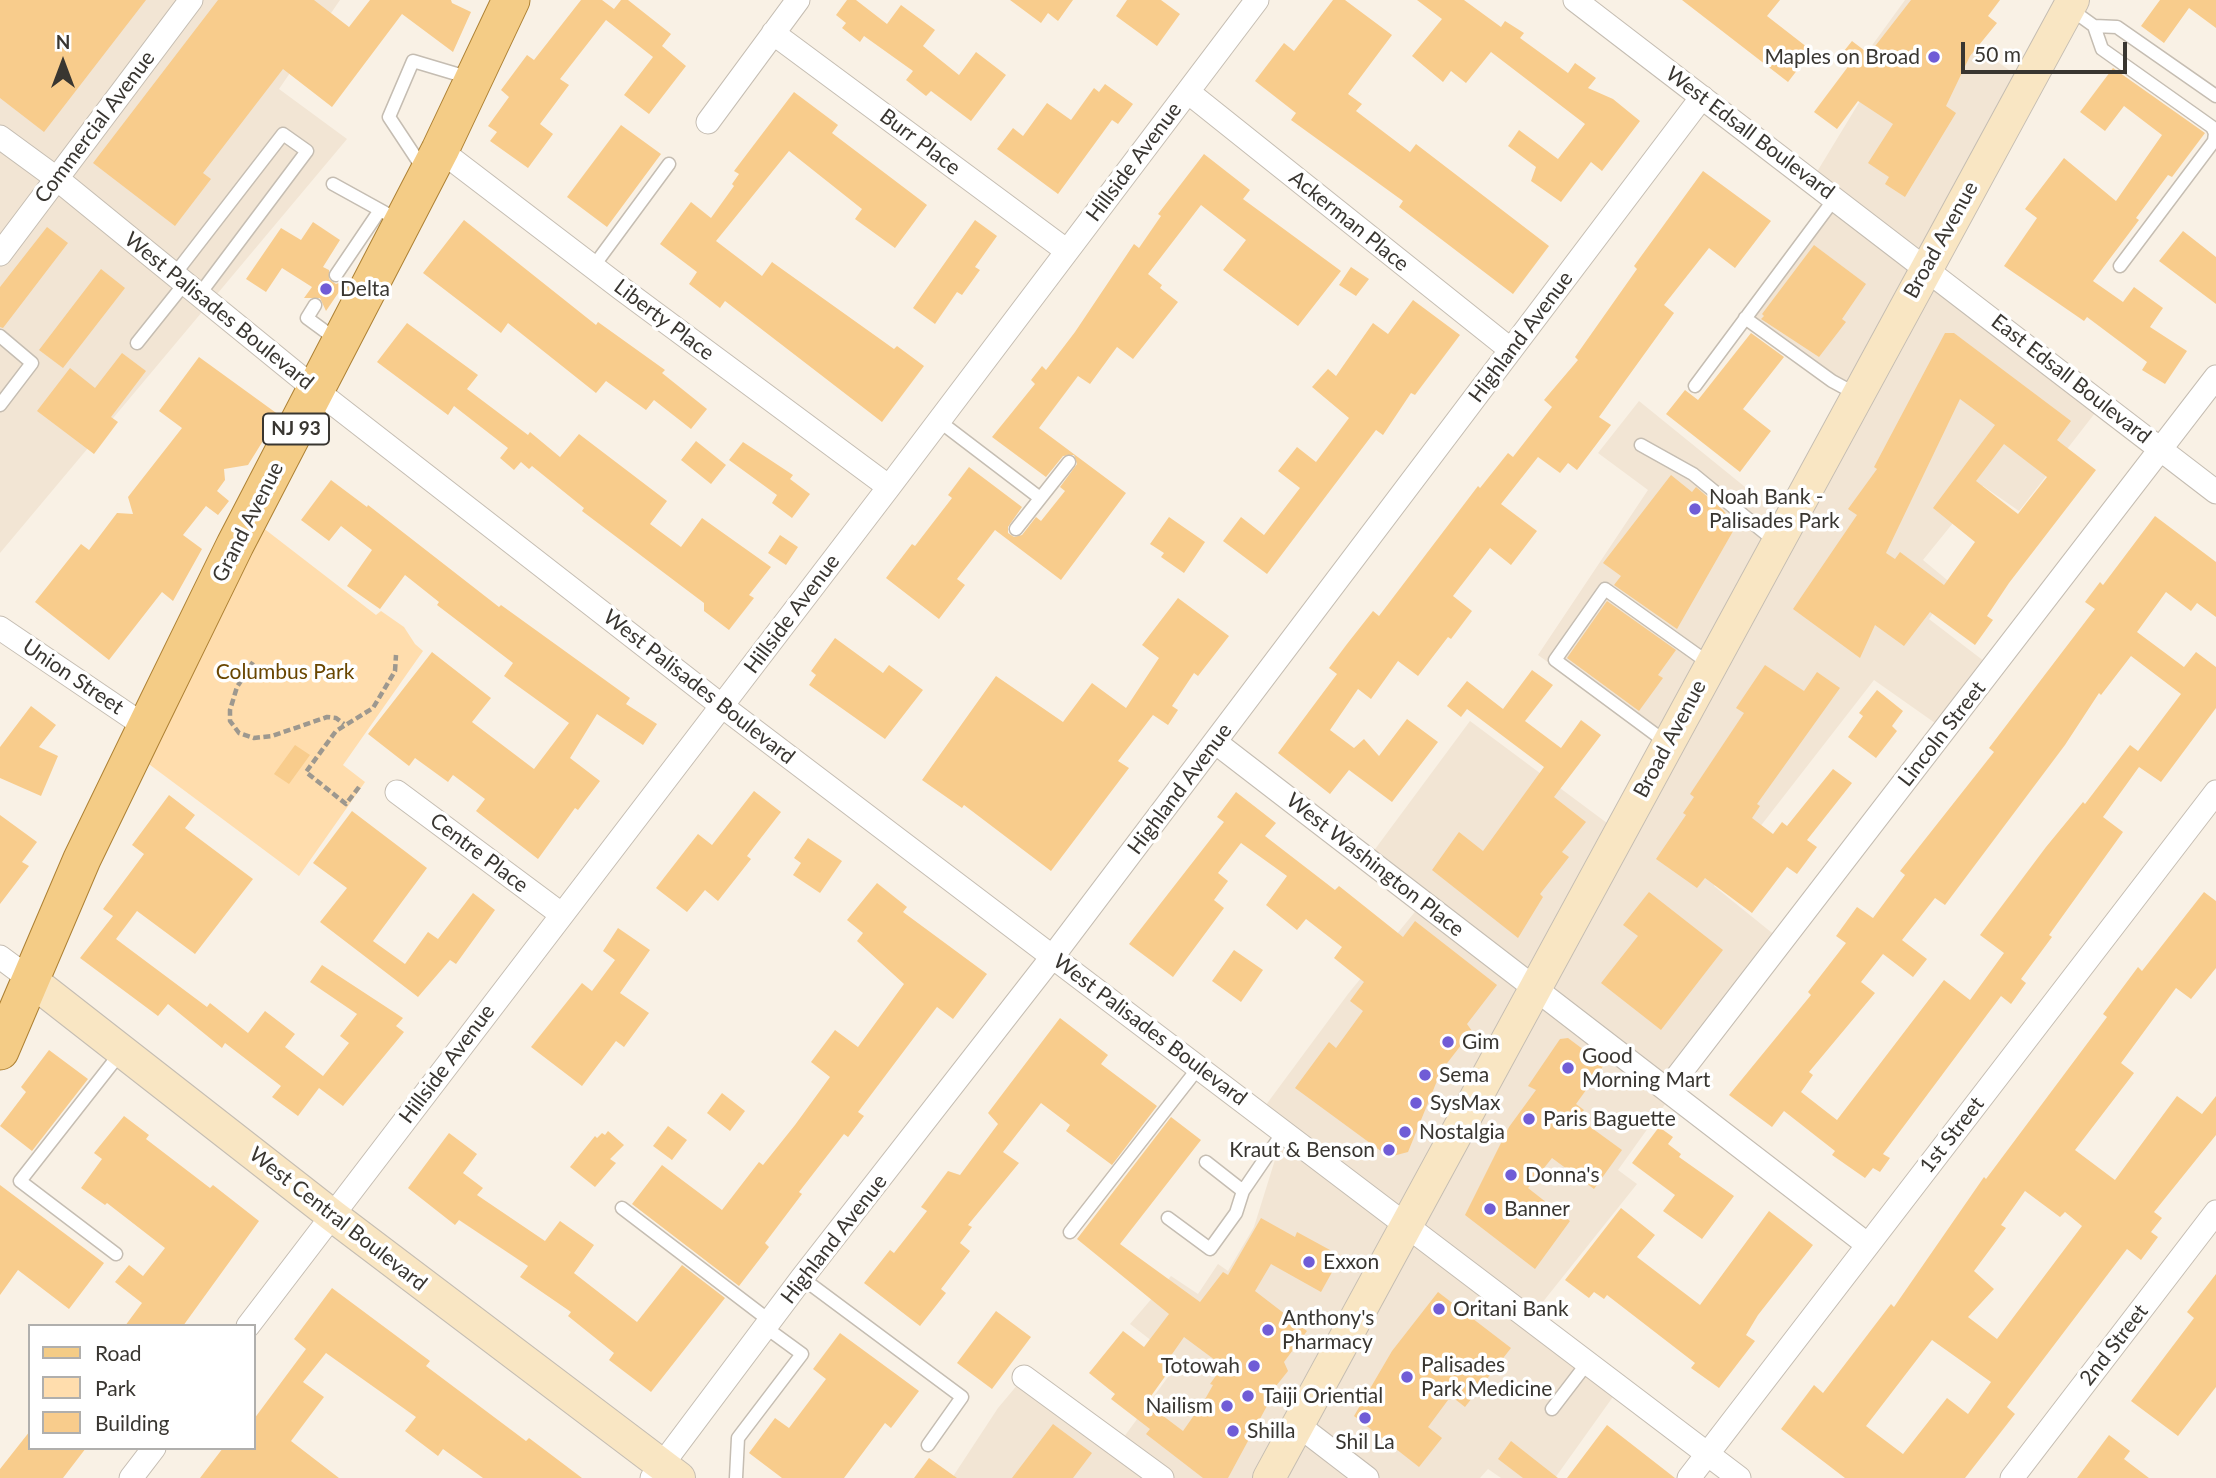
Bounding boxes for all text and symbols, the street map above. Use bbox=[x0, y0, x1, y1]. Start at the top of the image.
north arrow bbox=[28, 28, 98, 98]
scale bar bbox=[1964, 28, 2130, 72]
text: N bbox=[56, 30, 70, 53]
text: 50 m bbox=[1974, 41, 2021, 66]
place label: Maples on Broad bbox=[1764, 44, 1920, 70]
street label: Commercial Avenue bbox=[30, 46, 160, 208]
marker: Maples on Broad bbox=[1926, 49, 1942, 65]
street label: West Edsall Boulevard bbox=[1661, 61, 1839, 205]
street label: Hillside Avenue bbox=[1081, 97, 1187, 227]
street label: Burr Place bbox=[875, 103, 965, 181]
street label: Ackerman Place bbox=[1284, 165, 1414, 277]
street label: Broad Avenue bbox=[1899, 177, 1983, 303]
street label: West Palisades Boulevard bbox=[119, 227, 319, 395]
street label: Highland Avenue bbox=[1464, 267, 1578, 407]
street label: Liberty Place bbox=[609, 274, 719, 366]
place label: Delta bbox=[340, 276, 390, 302]
marker: Delta bbox=[318, 281, 334, 297]
street label: East Edsall Boulevard bbox=[1986, 309, 2156, 449]
road number: NJ 93 bbox=[263, 414, 329, 444]
street label: Grand Avenue bbox=[207, 458, 289, 586]
place label: Noah Bank - Palisades Park bbox=[1709, 484, 1840, 534]
marker: Noah Bank - Palisades Park bbox=[1687, 501, 1703, 517]
street label: Hillside Avenue bbox=[739, 549, 845, 679]
street label: West Palisades Boulevard bbox=[598, 604, 800, 770]
street label: Union Street bbox=[18, 634, 128, 720]
park label: Columbus Park bbox=[216, 659, 354, 685]
street label: Broad Avenue bbox=[1628, 676, 1712, 802]
street label: Lincoln Street bbox=[1893, 676, 1991, 792]
street label: Highland Avenue bbox=[1123, 719, 1237, 859]
street label: West Washington Place bbox=[1281, 788, 1469, 942]
street label: Centre Place bbox=[425, 808, 533, 898]
street label: West Palisades Boulevard bbox=[1048, 949, 1252, 1111]
street label: Hillside Avenue bbox=[394, 999, 500, 1129]
place label: Gim bbox=[1462, 1029, 1500, 1055]
marker: Gim bbox=[1440, 1034, 1456, 1050]
place label: Good Morning Mart bbox=[1582, 1043, 1710, 1093]
marker: Good Morning Mart bbox=[1560, 1060, 1576, 1076]
place label: Sema bbox=[1439, 1062, 1489, 1088]
marker: Sema bbox=[1417, 1067, 1433, 1083]
place label: SysMax bbox=[1430, 1090, 1500, 1116]
street label: 1st Street bbox=[1915, 1092, 1989, 1178]
marker: SysMax bbox=[1408, 1095, 1424, 1111]
place label: Paris Baguette bbox=[1543, 1106, 1676, 1132]
marker: Paris Baguette bbox=[1521, 1111, 1537, 1127]
place label: Nostalgia bbox=[1419, 1119, 1505, 1145]
marker: Nostalgia bbox=[1397, 1124, 1413, 1140]
place label: Kraut & Benson bbox=[1229, 1137, 1375, 1163]
street label: West Central Boulevard bbox=[244, 1142, 432, 1296]
marker: Kraut & Benson bbox=[1381, 1142, 1397, 1158]
place label: Donna's bbox=[1525, 1162, 1600, 1188]
marker: Donna's bbox=[1503, 1167, 1519, 1183]
street label: Highland Avenue bbox=[776, 1169, 892, 1309]
place label: Banner bbox=[1504, 1196, 1570, 1222]
marker: Banner bbox=[1482, 1201, 1498, 1217]
place label: Exxon bbox=[1323, 1249, 1379, 1275]
marker: Exxon bbox=[1301, 1254, 1317, 1270]
place label: Oritani Bank bbox=[1453, 1296, 1569, 1322]
street label: 2nd Street bbox=[2074, 1299, 2154, 1391]
marker: Oritani Bank bbox=[1431, 1301, 1447, 1317]
place label: Anthony's Pharmacy bbox=[1282, 1305, 1374, 1355]
marker: Anthony's Pharmacy bbox=[1260, 1322, 1276, 1338]
legend bbox=[28, 1324, 256, 1450]
text: Road bbox=[95, 1340, 142, 1365]
place label: Palisades Park Medicine bbox=[1421, 1352, 1552, 1402]
place label: Totowah bbox=[1161, 1353, 1240, 1379]
marker: Totowah bbox=[1246, 1358, 1262, 1374]
marker: Palisades Park Medicine bbox=[1399, 1369, 1415, 1385]
text: Park bbox=[95, 1375, 136, 1400]
place label: Taiji Oriential bbox=[1262, 1383, 1383, 1409]
marker: Taiji Oriential bbox=[1240, 1388, 1256, 1404]
place label: Nailism bbox=[1145, 1393, 1213, 1419]
marker: Nailism bbox=[1219, 1398, 1235, 1414]
text: Building bbox=[95, 1410, 170, 1435]
marker: Shil La bbox=[1357, 1410, 1373, 1426]
place label: Shilla bbox=[1247, 1418, 1295, 1444]
marker: Shilla bbox=[1225, 1423, 1241, 1439]
place label: Shil La bbox=[1335, 1429, 1395, 1455]

